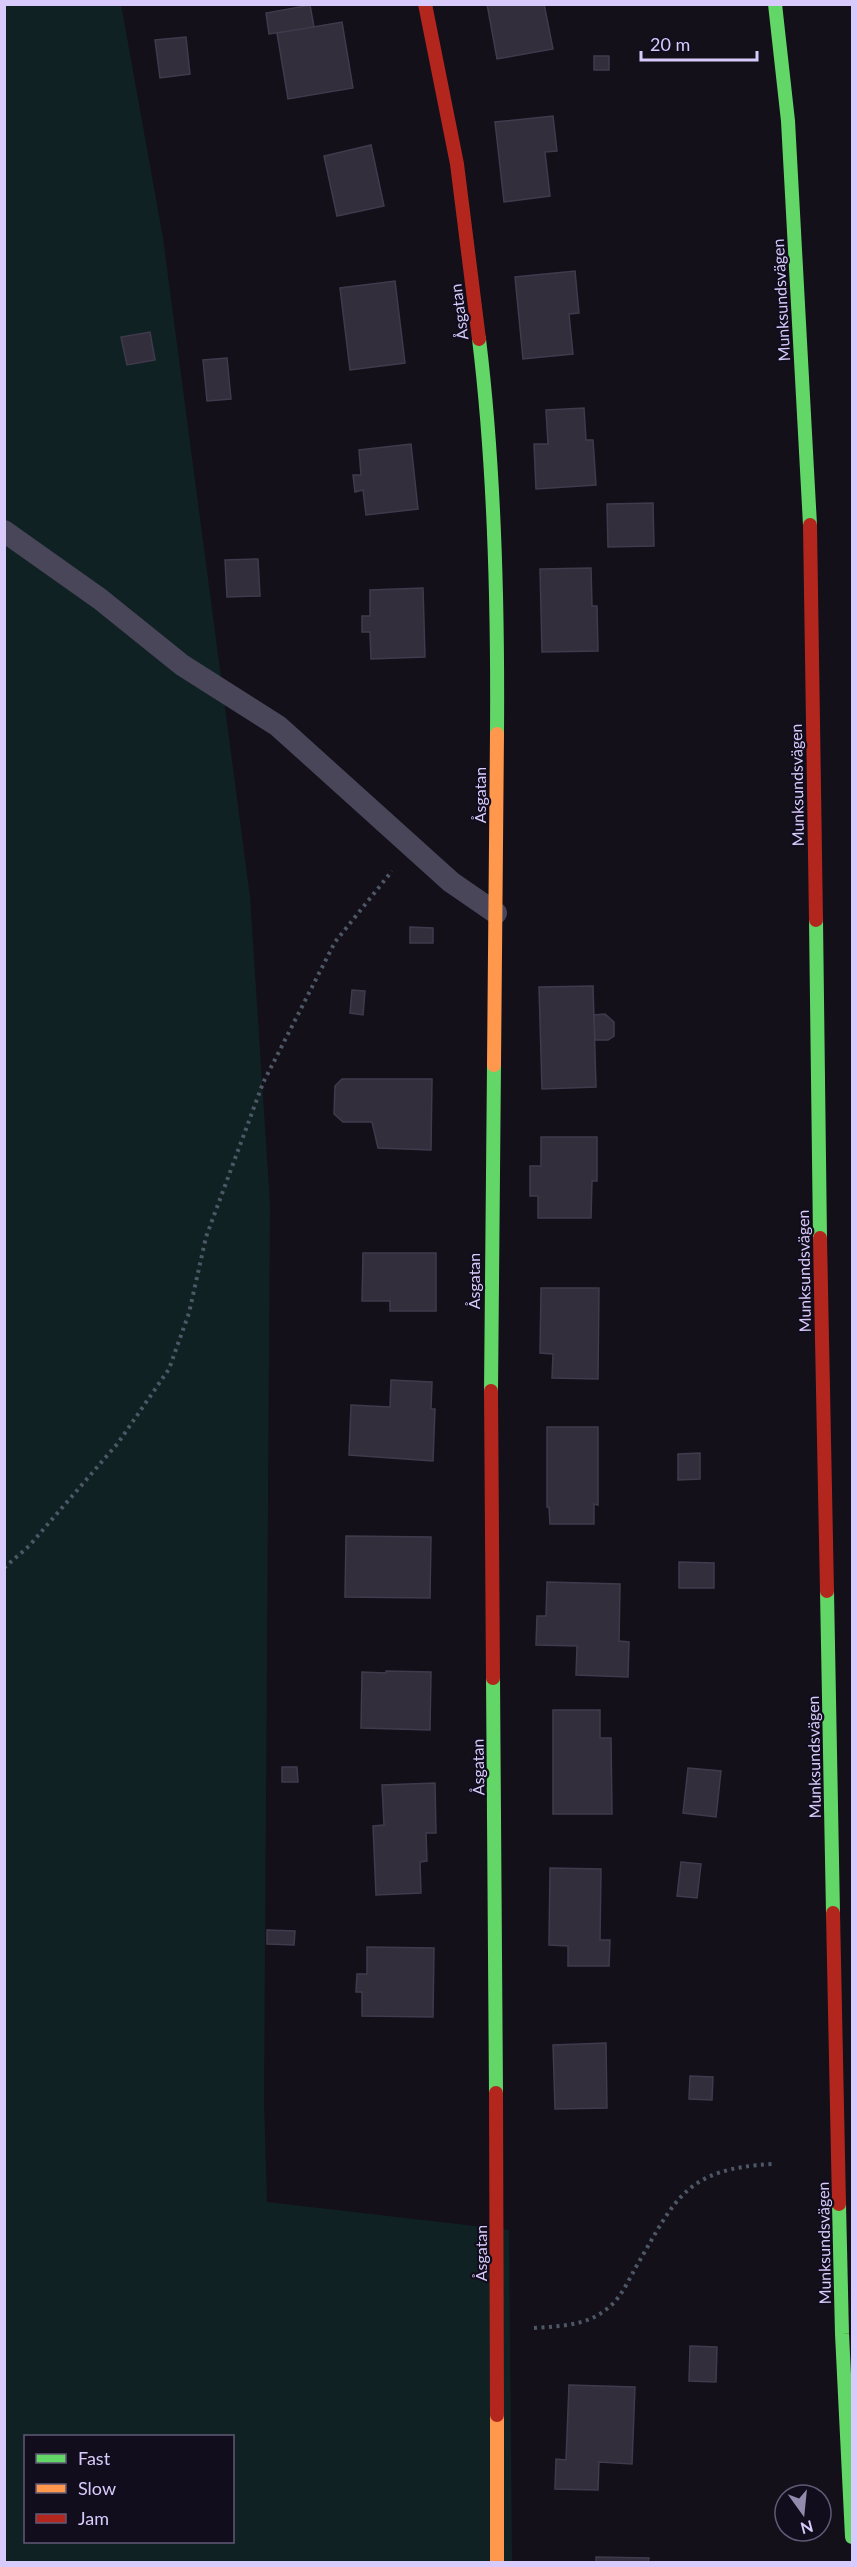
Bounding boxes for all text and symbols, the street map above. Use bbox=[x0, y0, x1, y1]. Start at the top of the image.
scale bar bbox=[641, 24, 756, 62]
text: 20 m bbox=[650, 33, 690, 55]
street label: Munksundsvägen bbox=[768, 238, 793, 362]
street label: Åsgatan bbox=[446, 283, 471, 341]
street label: Munksundsvägen bbox=[786, 723, 807, 847]
street label: Åsgatan bbox=[470, 767, 489, 823]
street label: Munksundsvägen bbox=[793, 1209, 814, 1333]
street label: Åsgatan bbox=[464, 1253, 483, 1309]
street label: Munksundsvägen bbox=[803, 1695, 824, 1819]
street label: Åsgatan bbox=[468, 1739, 487, 1795]
street label: Munksundsvägen bbox=[813, 2181, 834, 2305]
street label: Åsgatan bbox=[471, 2225, 490, 2281]
legend bbox=[24, 2435, 234, 2543]
text: Fast bbox=[78, 2447, 111, 2469]
text: Slow bbox=[78, 2477, 116, 2499]
north arrow bbox=[773, 2483, 833, 2543]
text: Jam bbox=[78, 2507, 109, 2529]
text: N bbox=[799, 2517, 815, 2539]

